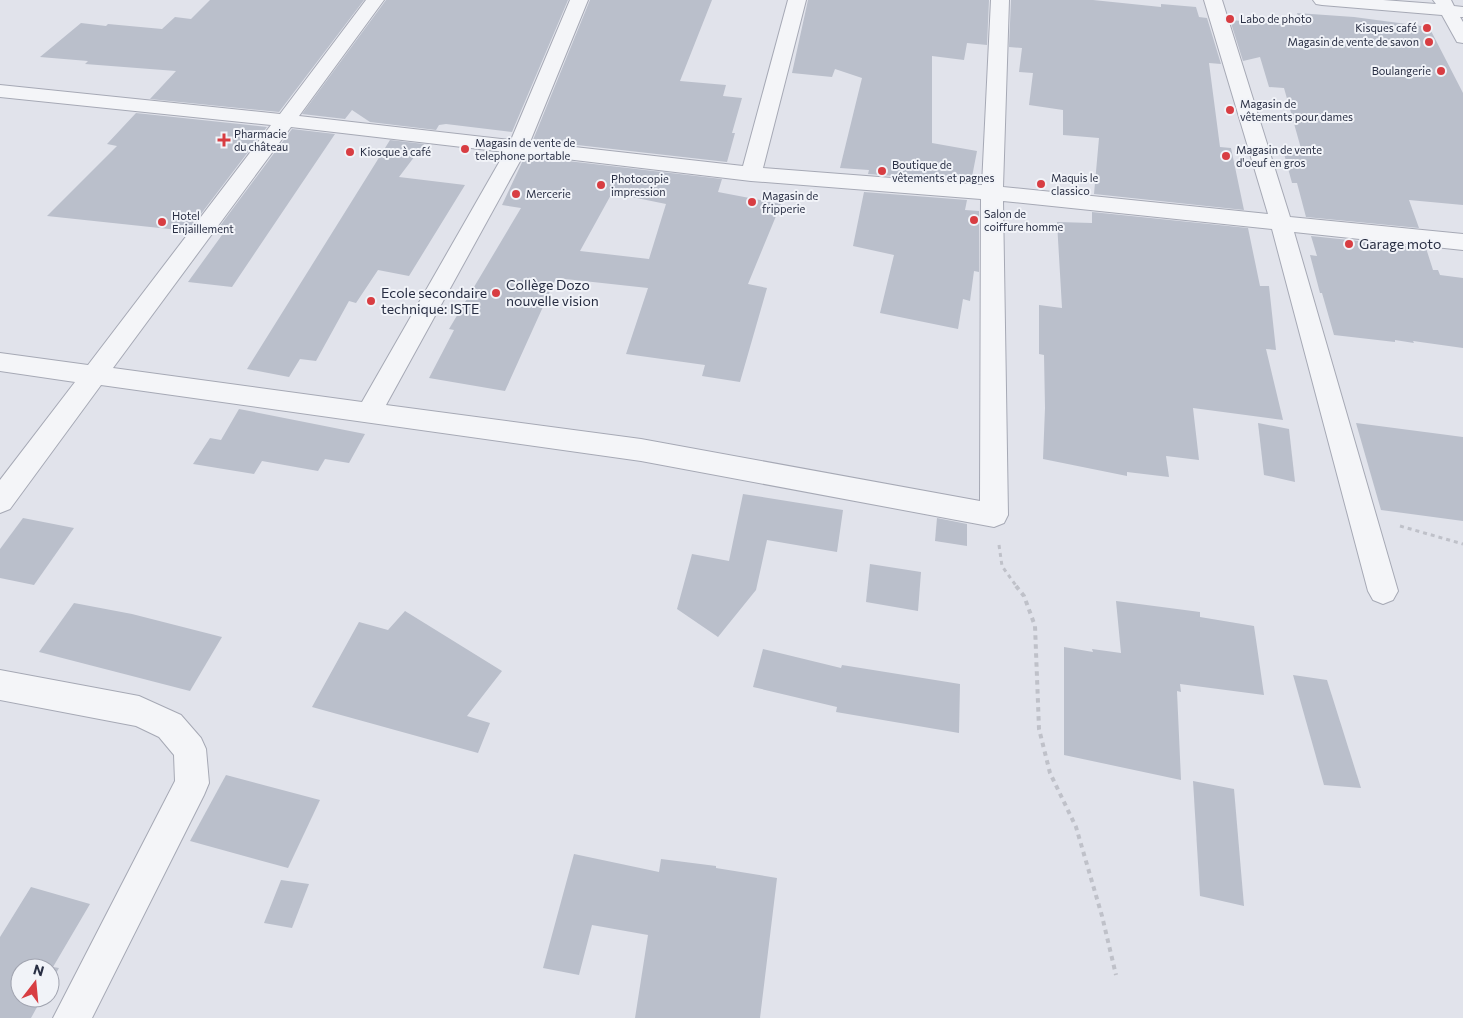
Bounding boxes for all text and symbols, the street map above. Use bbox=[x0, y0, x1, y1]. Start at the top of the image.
place label: Labo de photo bbox=[1240, 12, 1312, 25]
marker: Labo de photo bbox=[1224, 13, 1236, 25]
place label: Kisques café bbox=[1355, 21, 1417, 34]
marker: Kisques café bbox=[1421, 22, 1433, 34]
place label: Magasin de vente de savon bbox=[1288, 35, 1419, 48]
marker: Magasin de vente de savon bbox=[1423, 36, 1435, 48]
place label: Boulangerie bbox=[1372, 64, 1431, 77]
marker: Boulangerie bbox=[1435, 65, 1447, 77]
place label: Magasin de vêtements pour dames bbox=[1240, 97, 1353, 123]
marker: Magasin de vêtements pour dames bbox=[1224, 104, 1236, 116]
place label: Pharmacie du château bbox=[234, 127, 288, 153]
marker: Pharmacie du château bbox=[218, 134, 230, 146]
place label: Magasin de vente de telephone portable bbox=[475, 136, 576, 162]
marker: Magasin de vente de telephone portable bbox=[459, 143, 471, 155]
place label: Magasin de vente d'oeuf en gros bbox=[1236, 143, 1322, 169]
place label: Kiosque à café bbox=[360, 145, 431, 158]
marker: Kiosque à café bbox=[344, 146, 356, 158]
marker: Magasin de vente d'oeuf en gros bbox=[1220, 150, 1232, 162]
place label: Boutique de vêtements et pagnes bbox=[892, 158, 994, 184]
marker: Boutique de vêtements et pagnes bbox=[876, 165, 888, 177]
place label: Maquis le classico bbox=[1051, 171, 1098, 197]
place label: Photocopie impression bbox=[611, 172, 669, 198]
marker: Maquis le classico bbox=[1035, 178, 1047, 190]
marker: Photocopie impression bbox=[595, 179, 607, 191]
place label: Mercerie bbox=[526, 187, 571, 200]
marker: Mercerie bbox=[510, 188, 522, 200]
place label: Magasin de fripperie bbox=[762, 189, 818, 215]
marker: Magasin de fripperie bbox=[746, 196, 758, 208]
place label: Salon de coiffure homme bbox=[984, 207, 1064, 233]
place label: Hotel Enjaillement bbox=[172, 209, 234, 235]
marker: Salon de coiffure homme bbox=[968, 214, 980, 226]
marker: Hotel Enjaillement bbox=[156, 216, 168, 228]
place label: Garage moto bbox=[1359, 235, 1441, 252]
marker: Garage moto bbox=[1343, 238, 1355, 250]
place label: Collège Dozo nouvelle vision bbox=[506, 276, 599, 309]
place label: Ecole secondaire technique: ISTE bbox=[381, 284, 487, 317]
marker: Collège Dozo nouvelle vision bbox=[490, 287, 502, 299]
marker: Ecole secondaire technique: ISTE bbox=[365, 295, 377, 307]
north arrow bbox=[10, 958, 60, 1008]
text: N bbox=[31, 960, 46, 980]

